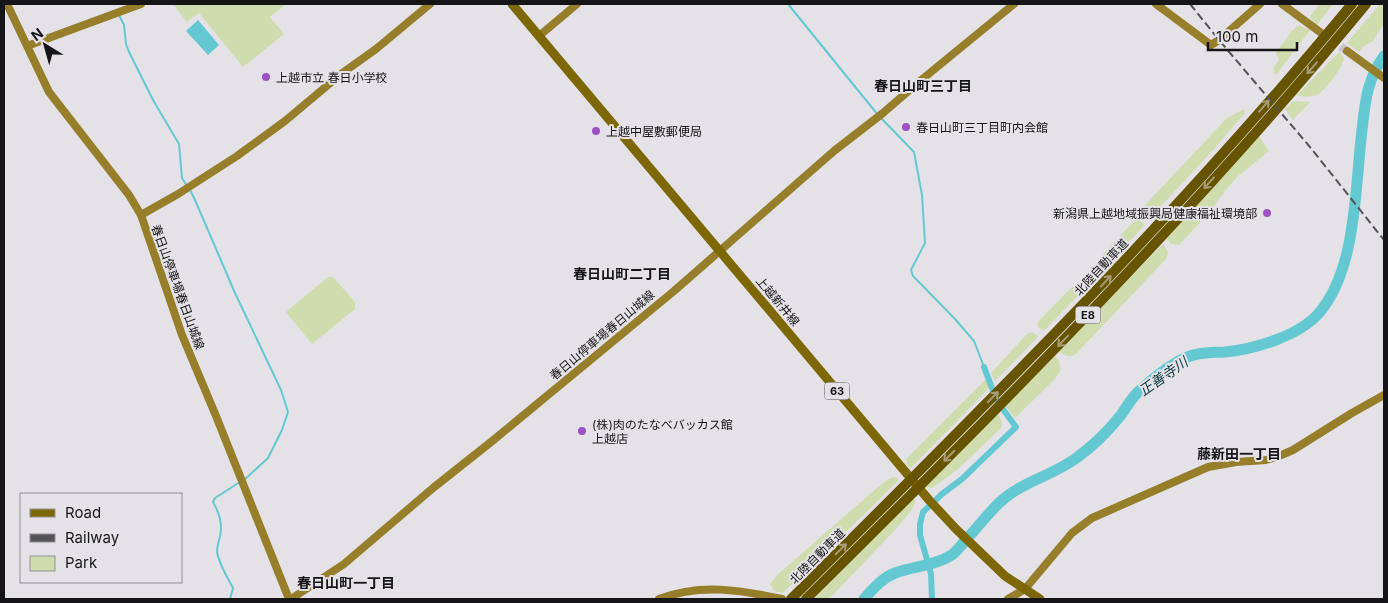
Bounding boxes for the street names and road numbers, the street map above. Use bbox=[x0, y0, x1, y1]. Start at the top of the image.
street label: 春日山停車場春日山城線 bbox=[148, 222, 208, 352]
street label: 北陸自動車道 bbox=[1071, 236, 1131, 298]
street label: 上越新井線 bbox=[753, 273, 803, 329]
street label: 春日山停車場春日山城線 bbox=[547, 287, 657, 383]
road number: E8 bbox=[1076, 306, 1100, 324]
road number: 63 bbox=[824, 382, 850, 400]
street label: 北陸自動車道 bbox=[786, 525, 848, 587]

